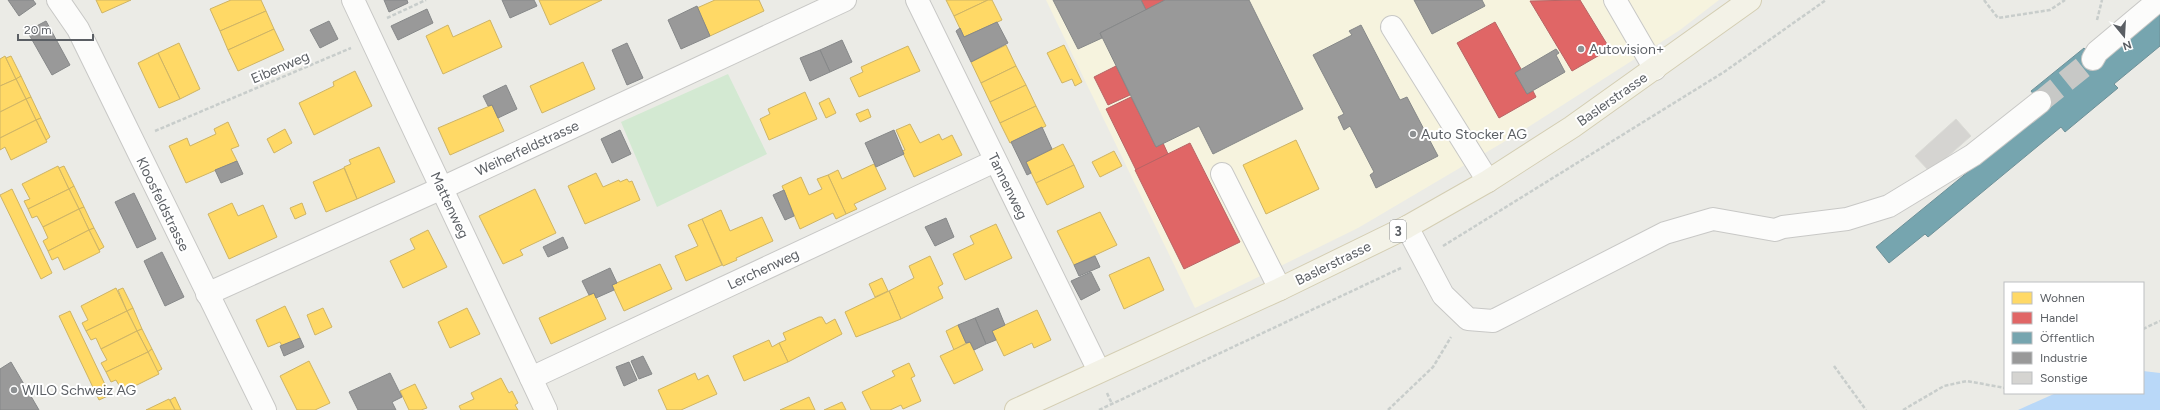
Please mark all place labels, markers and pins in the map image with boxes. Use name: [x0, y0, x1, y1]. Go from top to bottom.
place label: Autovision+: [1589, 41, 1664, 58]
marker: Autovision+: [1576, 44, 1586, 54]
place label: Auto Stocker AG: [1421, 126, 1527, 143]
marker: Auto Stocker AG: [1408, 129, 1418, 139]
place label: WILO Schweiz AG: [22, 382, 137, 399]
marker: WILO Schweiz AG: [9, 385, 19, 395]

